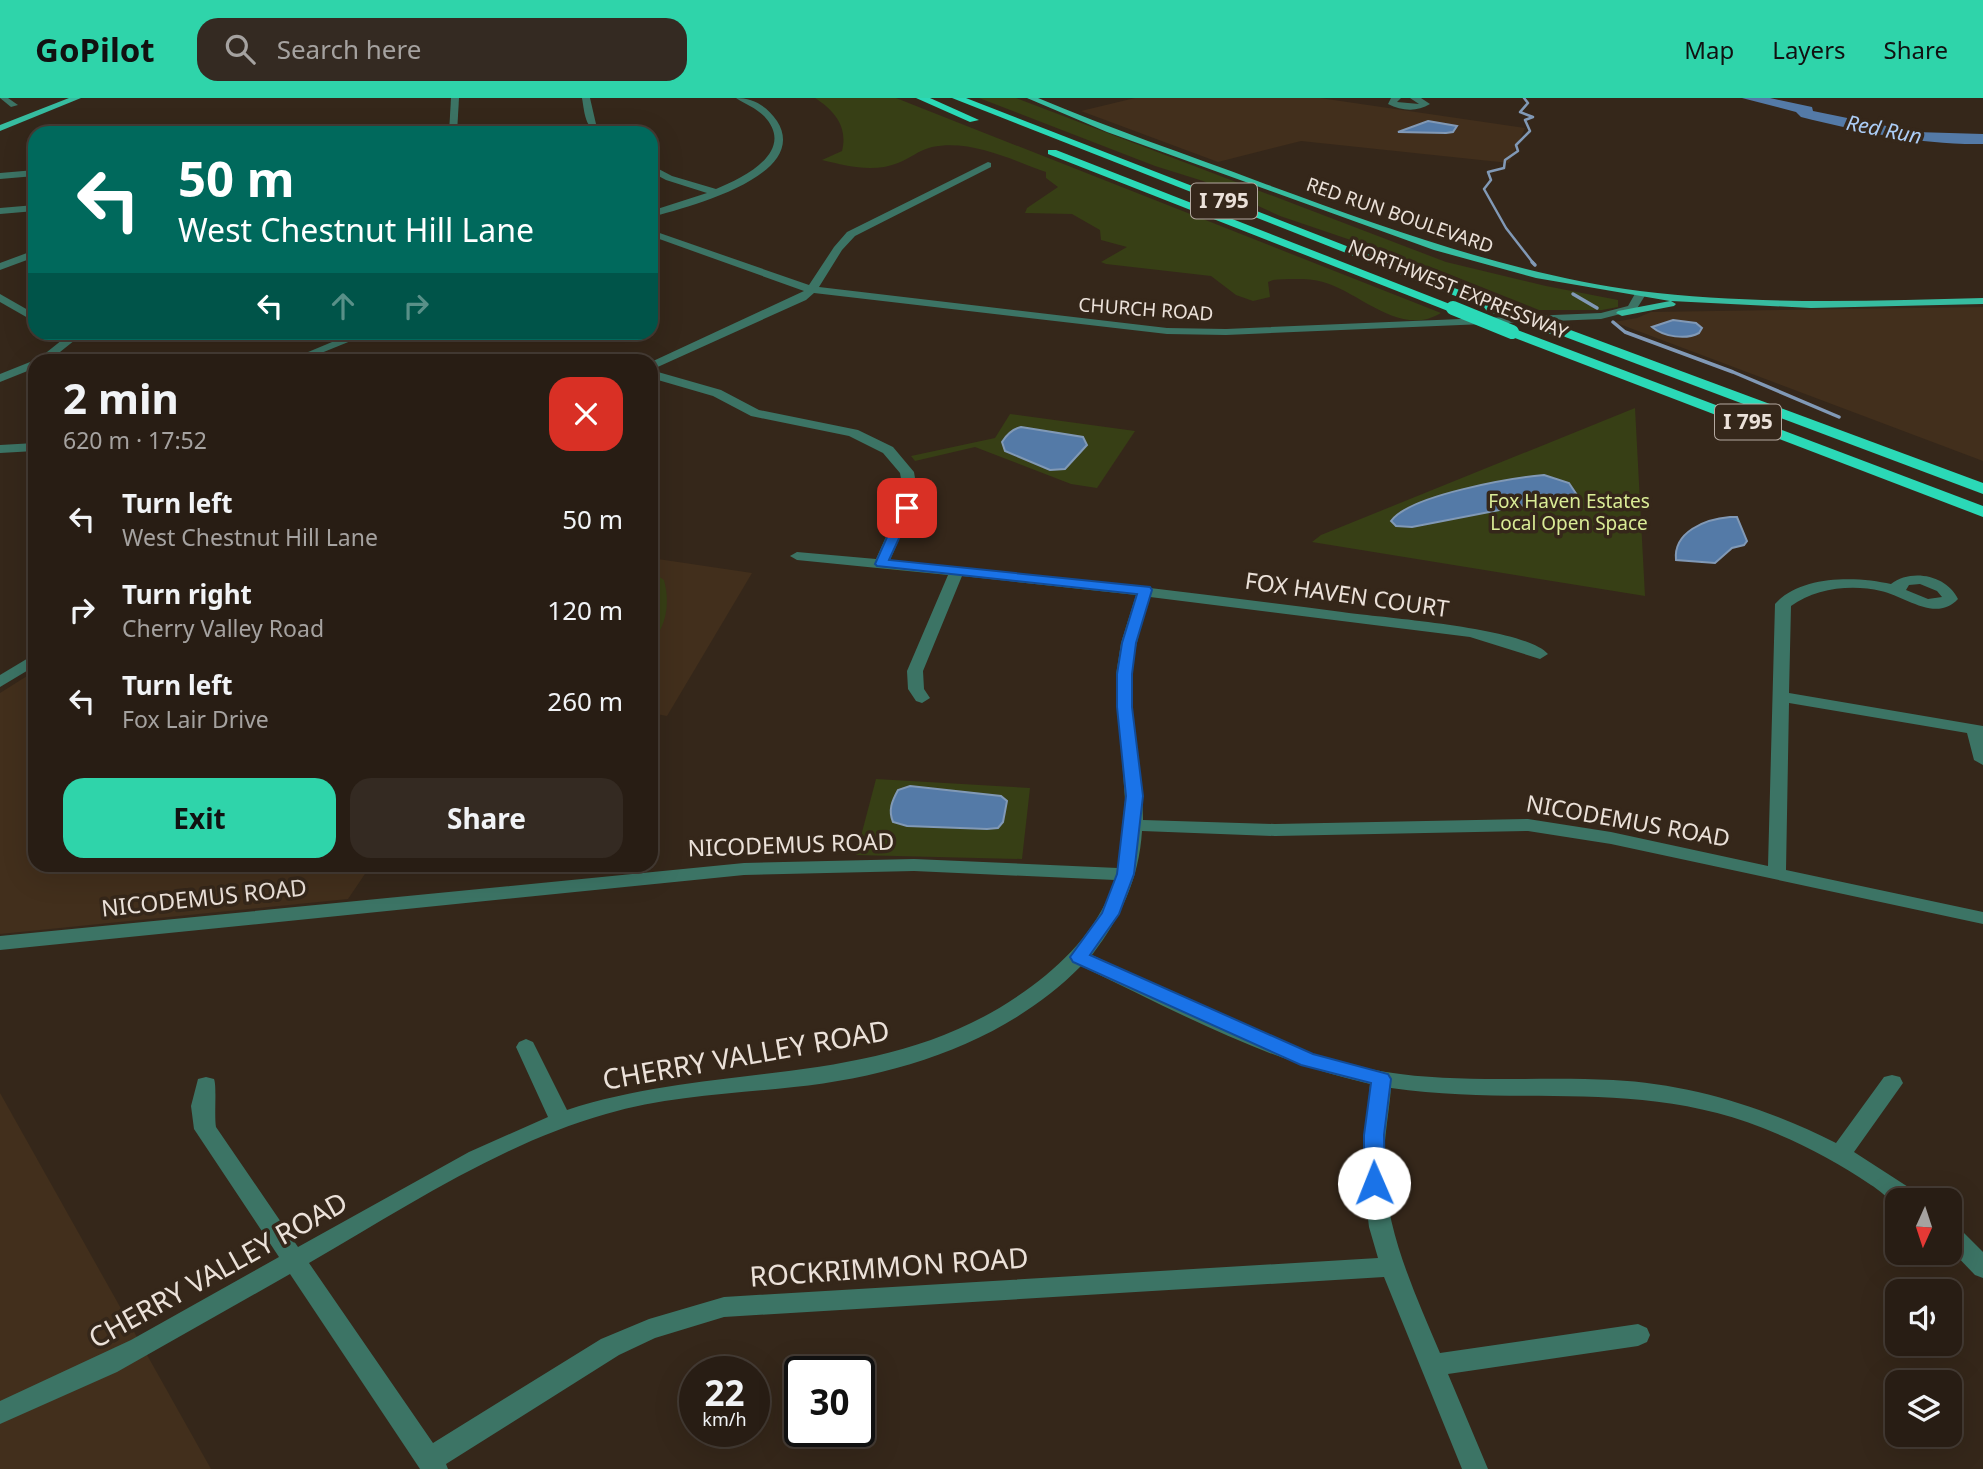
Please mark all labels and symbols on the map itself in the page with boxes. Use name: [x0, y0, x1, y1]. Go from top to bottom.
water label: Red Run: [1844, 108, 1924, 150]
street label: RED RUN BOULEVARD: [1303, 171, 1497, 259]
road number: I 795: [1191, 184, 1257, 218]
street label: NORTHWEST EXPRESSWAY: [1344, 233, 1572, 345]
street label: CHURCH ROAD: [1078, 291, 1214, 327]
road number: I 795: [1715, 404, 1781, 440]
pin: [877, 478, 937, 538]
park label: Fox Haven Estates Local Open Space: [1488, 488, 1650, 536]
street label: FOX HAVEN COURT: [1243, 564, 1451, 624]
street label: NICODEMUS ROAD: [1524, 786, 1733, 854]
street label: NICODEMUS ROAD: [687, 824, 895, 864]
street label: NICODEMUS ROAD: [100, 870, 308, 924]
street label: CHERRY VALLEY ROAD: [599, 1010, 892, 1098]
position arrow: [1337, 1146, 1411, 1220]
street label: CHERRY VALLEY ROAD: [81, 1182, 354, 1356]
north arrow: [1885, 1188, 1962, 1265]
street label: ROCKRIMMON ROAD: [748, 1237, 1030, 1295]
speed limit sign: 30: [784, 1356, 875, 1447]

